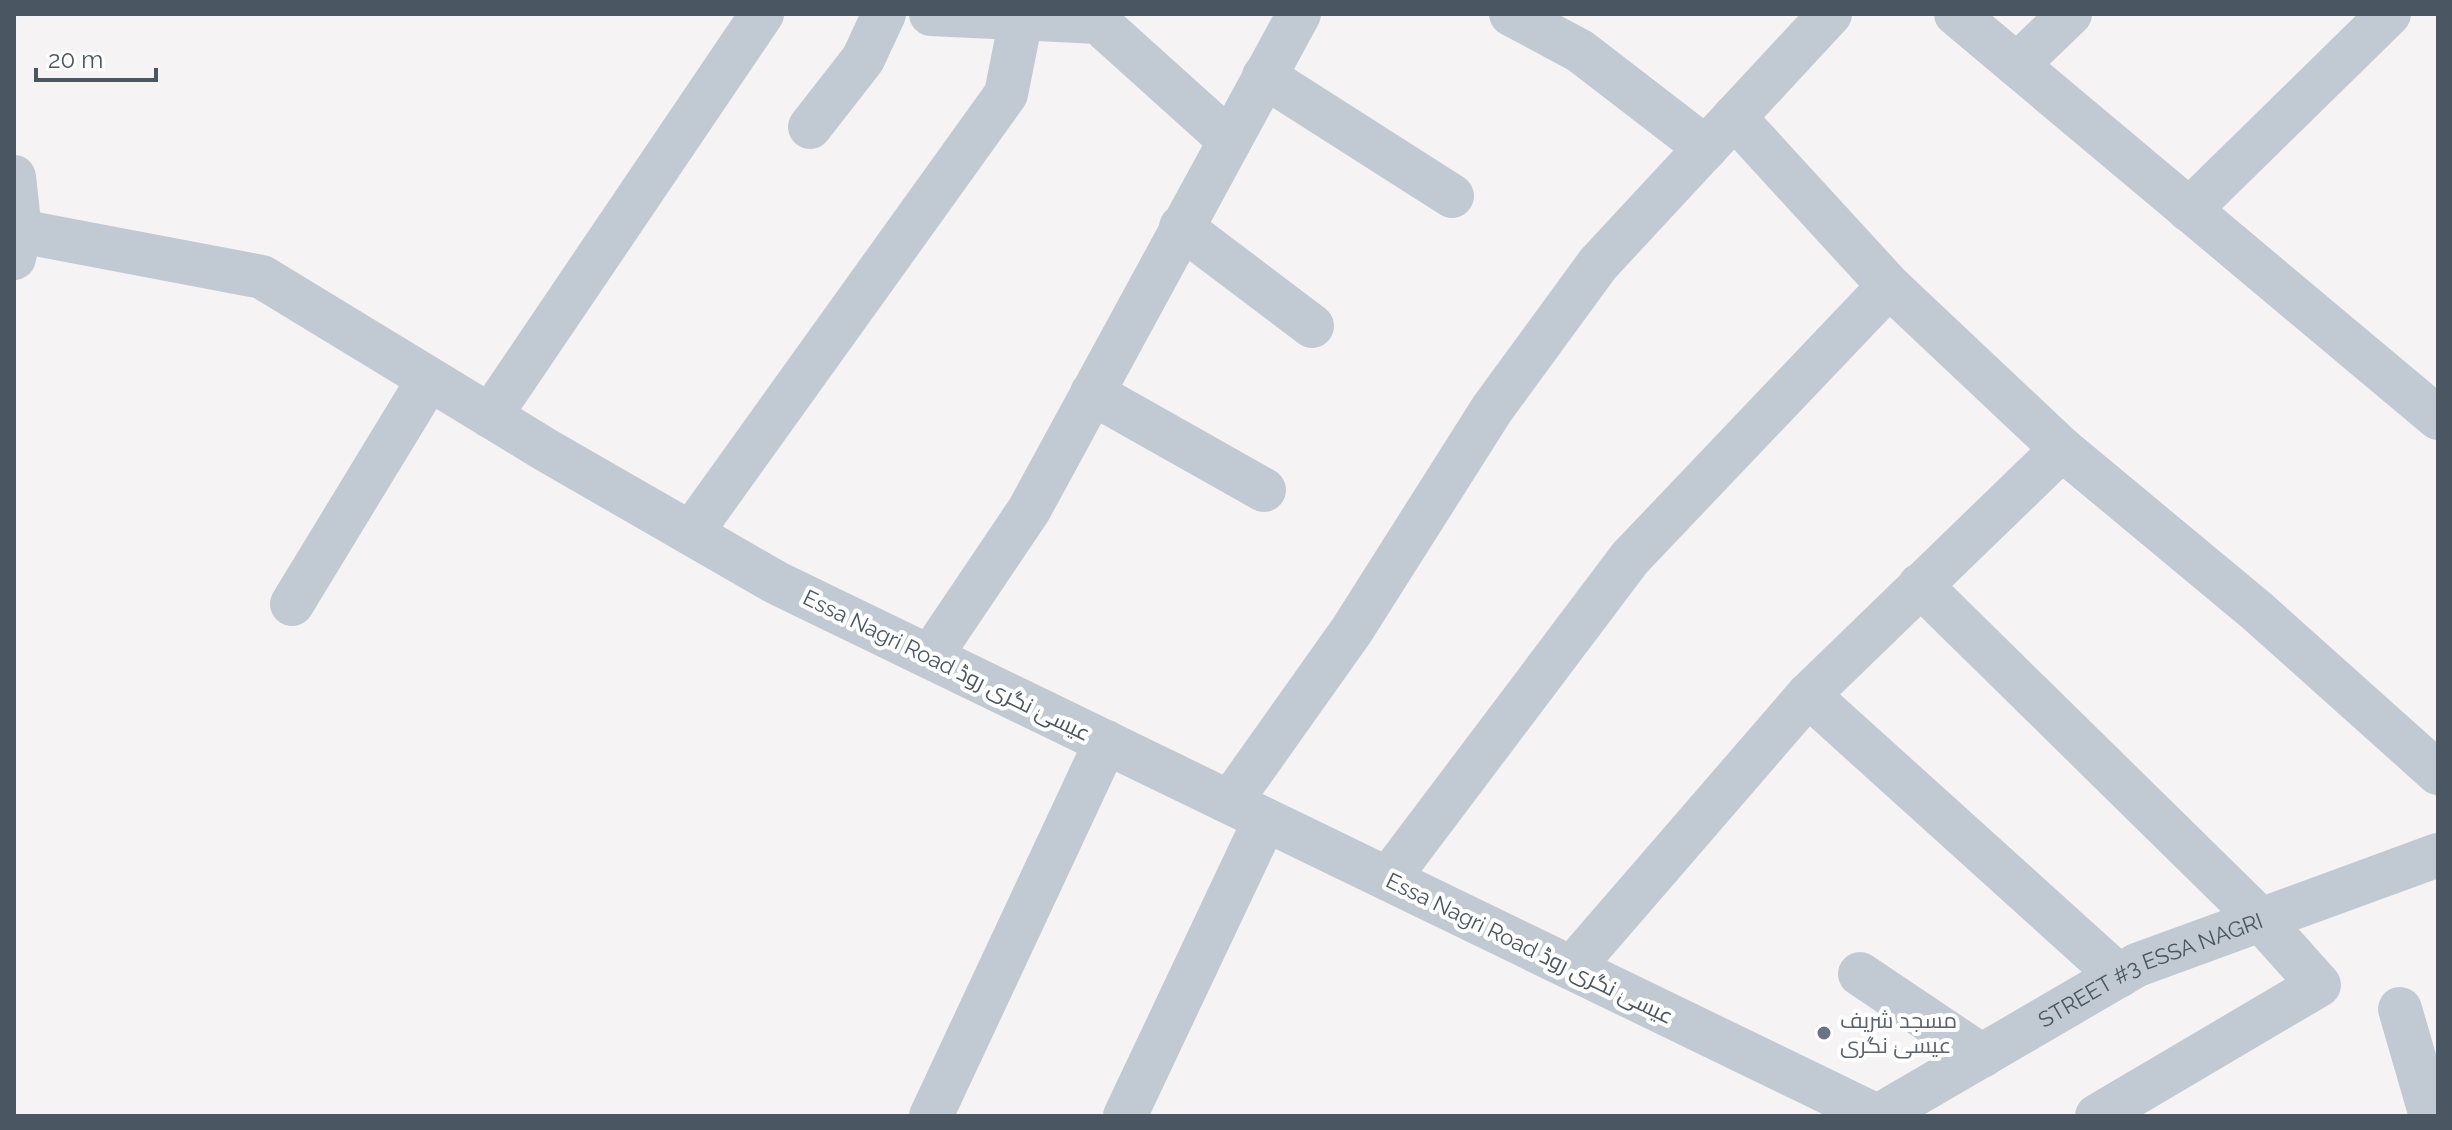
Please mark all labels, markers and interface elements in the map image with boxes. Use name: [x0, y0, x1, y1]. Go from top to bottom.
scale bar: [36, 32, 156, 82]
text: 20 m: [48, 45, 103, 74]
street label: Essa Nagri Road عیسیٰ نگری روڈ: [799, 584, 1095, 747]
street label: Essa Nagri Road عیسیٰ نگری روڈ: [1382, 867, 1678, 1030]
street label: STREET #3 ESSA NAGRI: [2033, 907, 2266, 1033]
place label: مسجد شریف عیسیٰ نگری: [1840, 1007, 1957, 1059]
marker: مسجد شریف عیسیٰ نگری: [1815, 1024, 1833, 1042]

